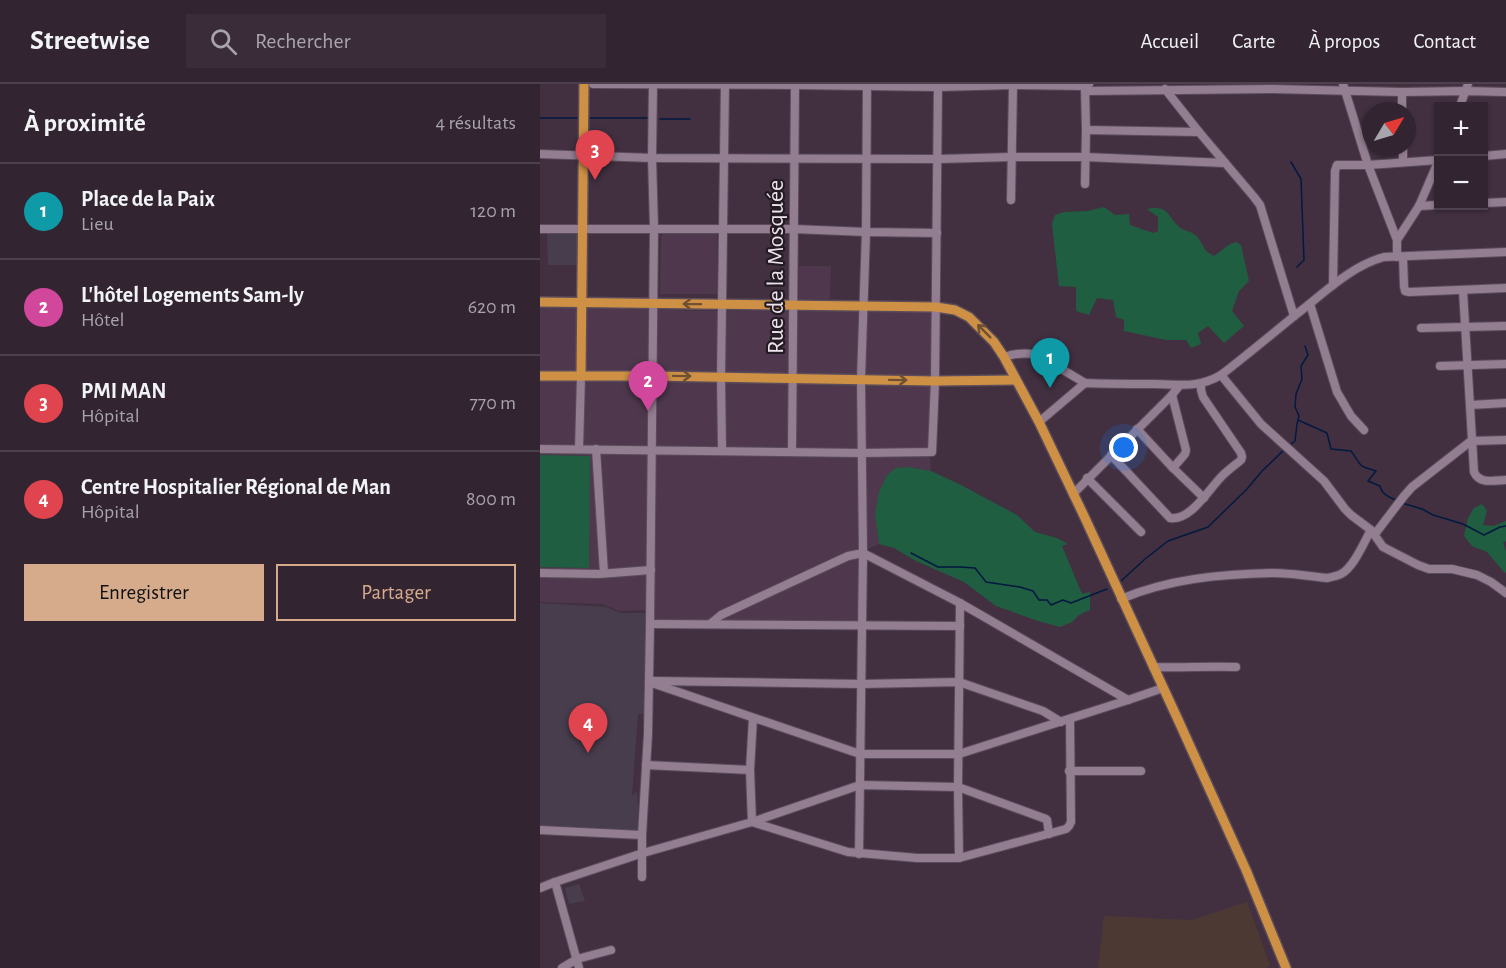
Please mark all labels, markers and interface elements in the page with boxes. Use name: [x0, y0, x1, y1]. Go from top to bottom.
search box: [186, 14, 606, 68]
icon: search: [207, 25, 240, 58]
text: Streetwise: [30, 27, 150, 55]
text: Rechercher: [255, 30, 351, 52]
text: Accueil: [1141, 31, 1199, 52]
text: Carte: [1232, 31, 1275, 52]
text: À propos: [1308, 31, 1380, 52]
text: Contact: [1413, 31, 1476, 52]
north arrow: [1362, 102, 1416, 156]
map controls: [1434, 102, 1488, 210]
button: +: [1434, 102, 1488, 156]
text: À proximité: [24, 110, 146, 136]
text: 4 résultats: [435, 113, 516, 133]
pin: 3: [576, 130, 614, 180]
button: −: [1434, 156, 1488, 210]
street label: Rue de la Mosquée: [764, 180, 788, 354]
text: Place de la Paix: [81, 188, 215, 210]
text: 1: [40, 201, 47, 221]
text: 120 m: [470, 201, 516, 221]
text: Lieu: [81, 214, 114, 234]
text: L'hôtel Logements Sam-ly: [81, 284, 304, 306]
text: 2: [39, 297, 48, 317]
text: 620 m: [468, 297, 516, 317]
one-way arrow: [682, 298, 702, 309]
text: Hôtel: [81, 310, 124, 330]
one-way arrow: [977, 324, 992, 339]
pin: 1: [1030, 338, 1070, 388]
pin: 2: [628, 362, 668, 411]
one-way arrow: [672, 370, 692, 382]
one-way arrow: [888, 374, 908, 386]
text: PMI MAN: [81, 380, 167, 402]
text: 3: [39, 393, 48, 413]
text: 770 m: [469, 393, 516, 413]
text: Hôpital: [81, 406, 140, 426]
your location: [1109, 433, 1138, 462]
text: Centre Hospitalier Régional de Man: [81, 476, 391, 498]
text: 4: [38, 489, 49, 509]
text: 800 m: [466, 489, 516, 509]
text: Hôpital: [81, 502, 140, 522]
button: Enregistrer: [24, 564, 264, 621]
button: Partager: [276, 564, 516, 621]
pin: 4: [568, 704, 608, 753]

